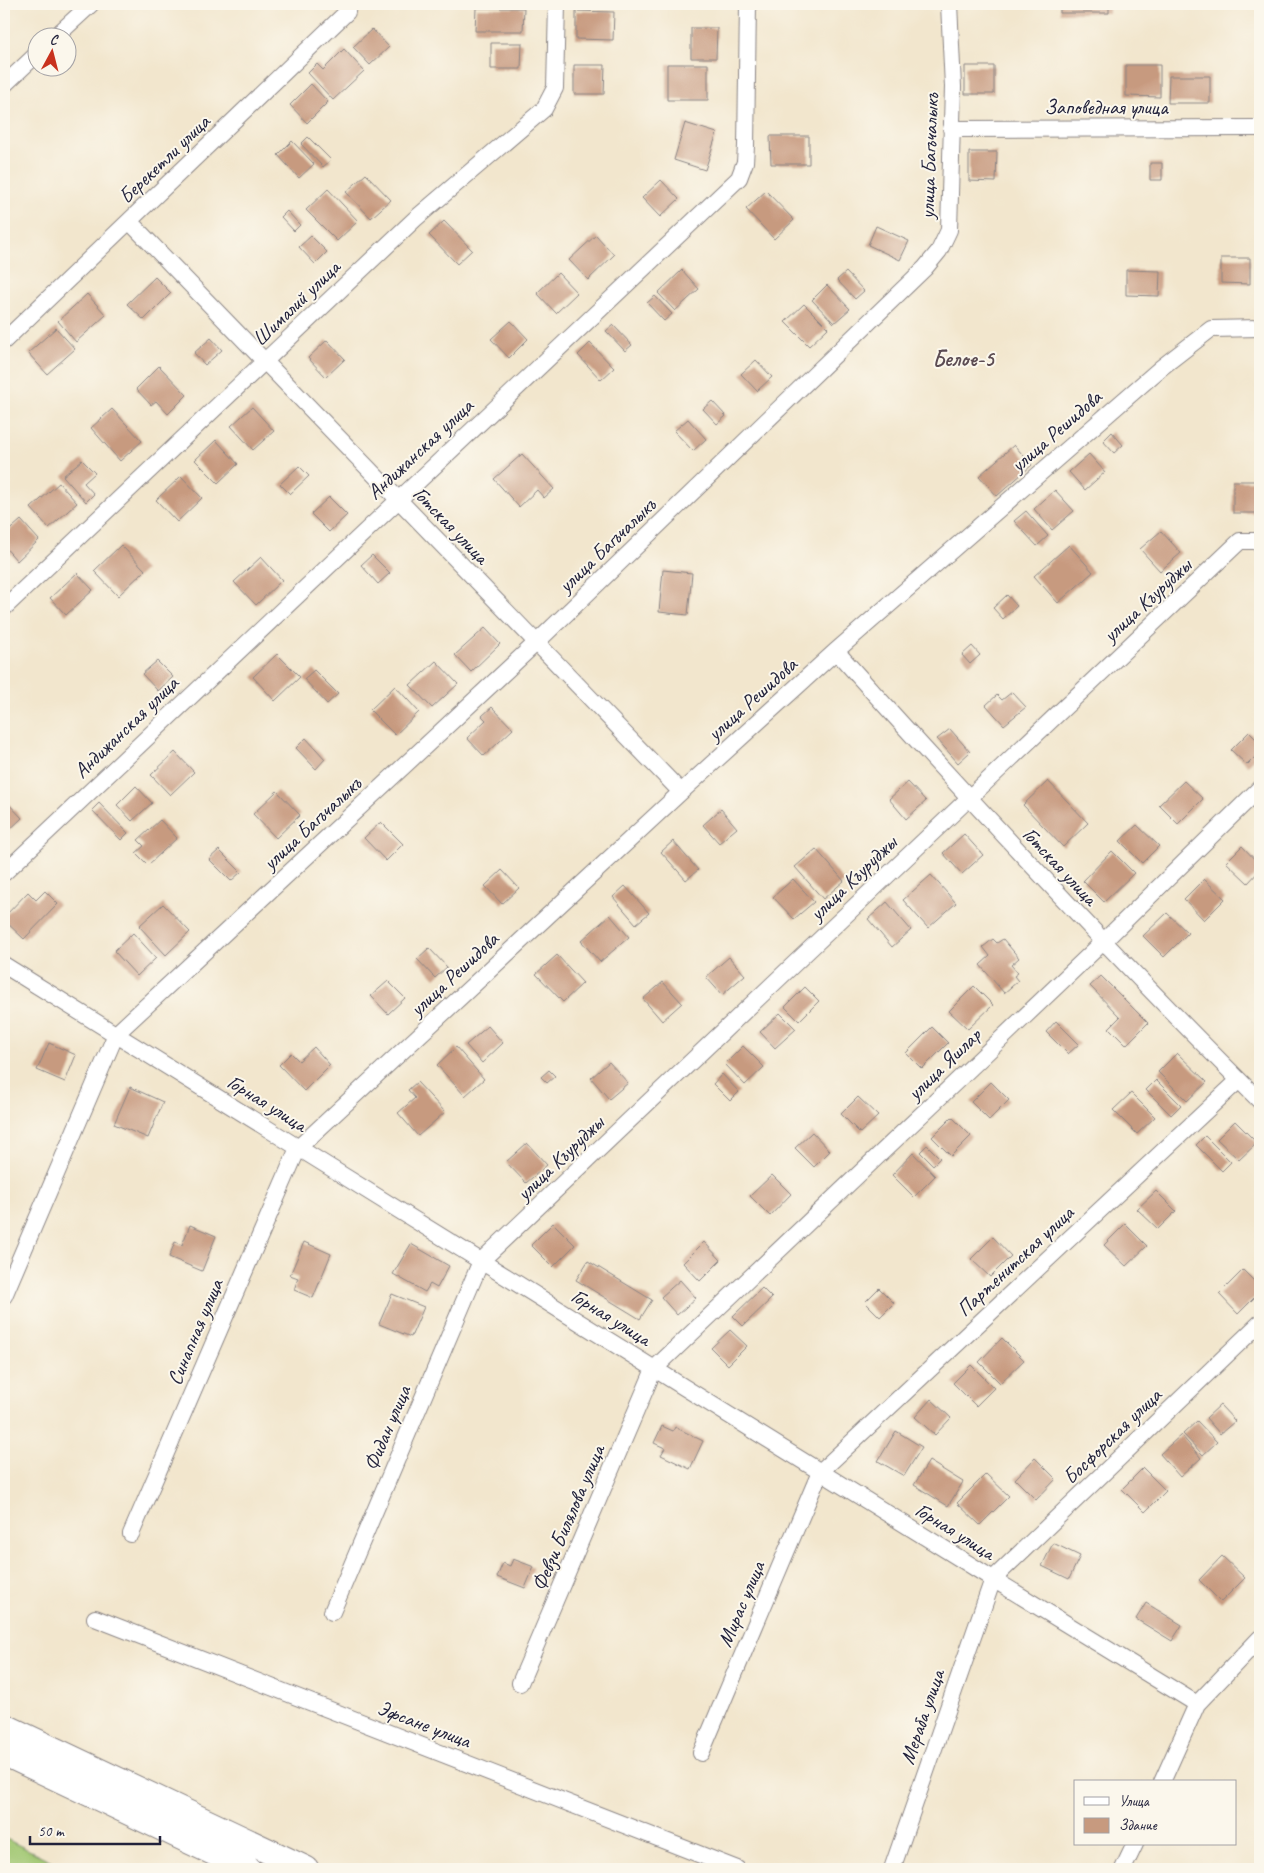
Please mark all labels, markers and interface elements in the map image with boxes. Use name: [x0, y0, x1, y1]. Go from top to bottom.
north arrow: [28, 28, 78, 78]
text: С: [49, 31, 60, 49]
street label: улица Багъчалыкъ: [914, 91, 944, 221]
street label: Заповедная улица: [1044, 94, 1169, 120]
street label: Берекетли улица: [113, 108, 217, 209]
street label: Шималий улица: [247, 253, 347, 351]
district label: Белое-5: [932, 345, 996, 373]
street label: улица Решидова: [1004, 383, 1108, 479]
street label: Андижанская улица: [361, 392, 480, 505]
street label: Готская улица: [408, 481, 496, 571]
street label: улица Багъчалыкъ: [551, 491, 662, 599]
street label: улица Къуруджы: [1096, 551, 1198, 649]
street label: улица Решидова: [700, 651, 804, 748]
street label: Андижанская улица: [68, 669, 185, 784]
street label: улица Багъчалыкъ: [256, 770, 368, 877]
street label: Готская улица: [1017, 821, 1105, 913]
street label: улица Къуруджы: [802, 829, 903, 927]
street label: улица Решидова: [403, 925, 505, 1023]
street label: улица Яшлар: [900, 1022, 987, 1107]
street label: Горная улица: [222, 1068, 314, 1139]
street label: улица Къуруджы: [509, 1109, 610, 1207]
street label: Партенитская улица: [951, 1199, 1080, 1322]
street label: Синапная улица: [161, 1274, 230, 1389]
street label: Горная улица: [566, 1282, 658, 1353]
street label: Фидан улица: [358, 1380, 417, 1474]
street label: Босфорская улица: [1057, 1381, 1168, 1490]
street label: Февзи Билялова улица: [526, 1439, 611, 1595]
street label: Горная улица: [910, 1496, 1002, 1567]
street label: Мирас улица: [711, 1556, 771, 1651]
street label: Мераба улица: [894, 1664, 951, 1768]
street label: Эфсане улица: [374, 1694, 476, 1754]
legend: [1074, 1780, 1236, 1846]
text: Улица: [1119, 1792, 1150, 1811]
scale bar: [30, 1813, 160, 1845]
text: Здание: [1119, 1816, 1158, 1835]
text: 50 m: [38, 1822, 65, 1841]

